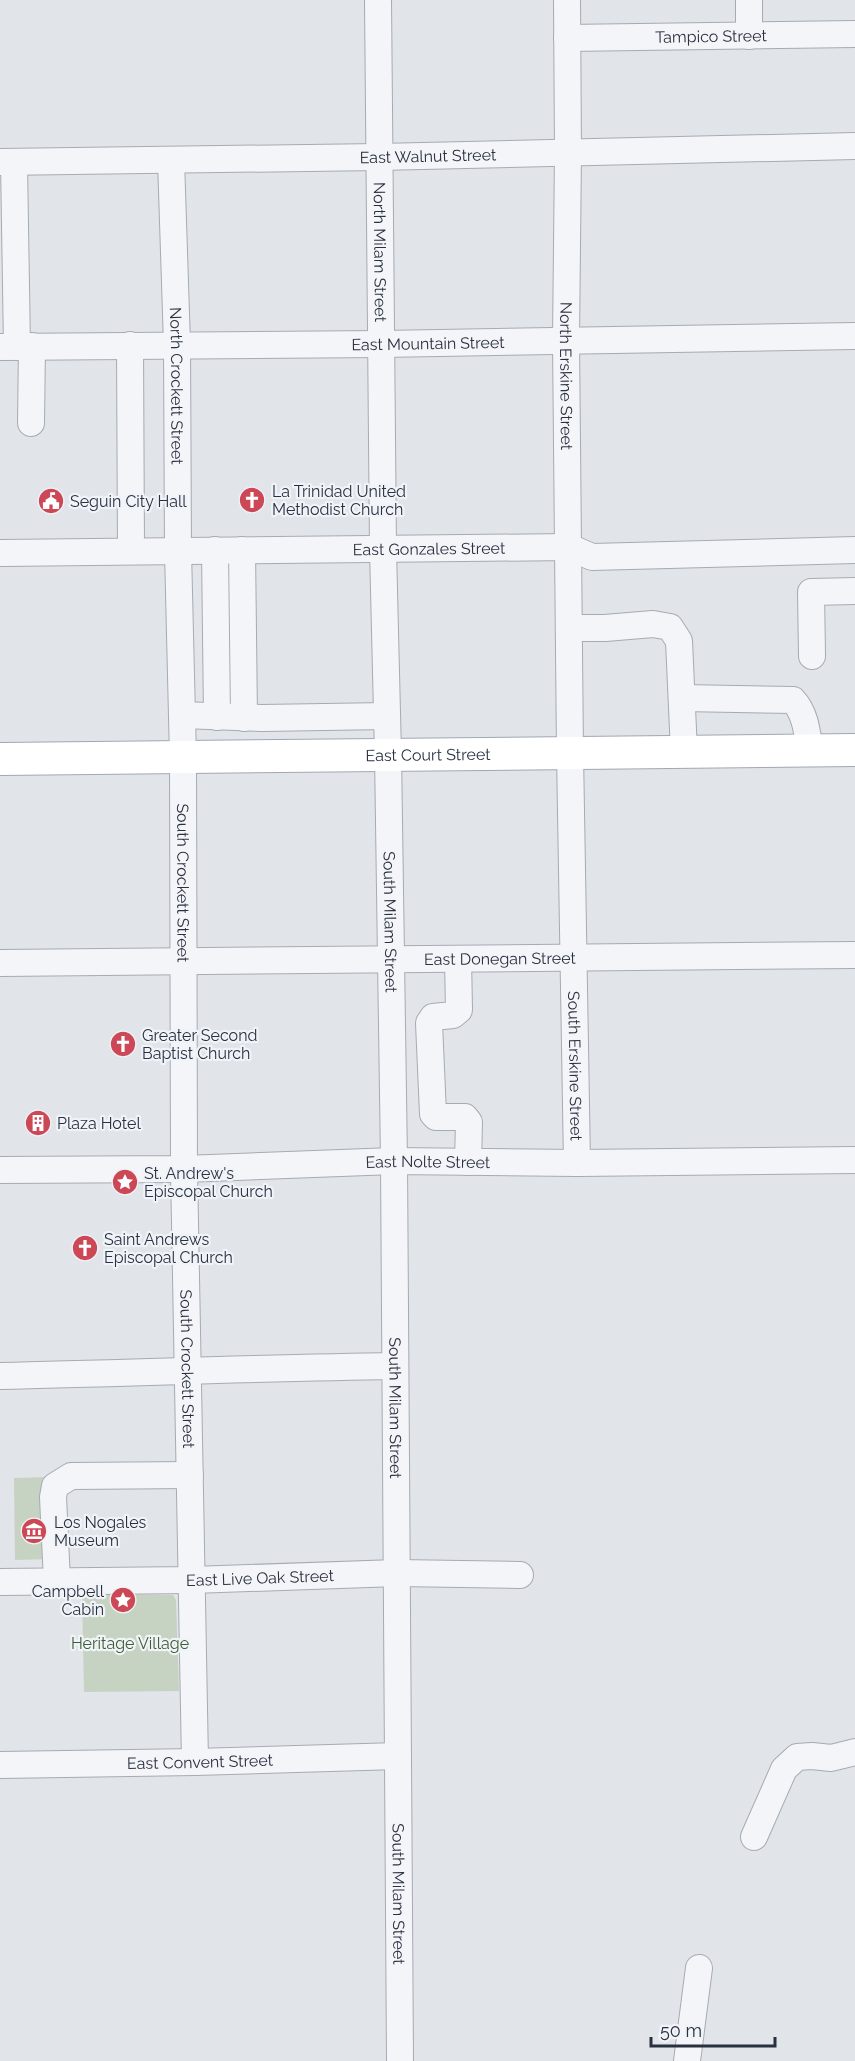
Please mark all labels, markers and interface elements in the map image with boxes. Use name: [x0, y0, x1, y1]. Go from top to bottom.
street label: Tampico Street: [655, 26, 768, 47]
street label: East Walnut Street: [359, 145, 497, 167]
street label: North Milam Street: [370, 182, 390, 323]
street label: North Erskine Street: [556, 302, 576, 451]
street label: North Crockett Street: [166, 307, 187, 465]
street label: East Mountain Street: [351, 333, 505, 354]
place label: La Trinidad United Methodist Church: [272, 482, 406, 519]
church icon: La Trinidad United Methodist Church: [237, 485, 267, 515]
public building icon: Seguin City Hall: [36, 486, 66, 516]
place label: Seguin City Hall: [70, 492, 187, 511]
street label: East Gonzales Street: [353, 539, 506, 559]
street label: East Court Street: [365, 745, 491, 765]
street label: South Crockett Street: [173, 803, 192, 963]
street label: South Milam Street: [379, 851, 401, 993]
street label: East Donegan Street: [424, 949, 577, 969]
street label: South Erskine Street: [564, 991, 586, 1142]
place label: Greater Second Baptist Church: [142, 1026, 257, 1063]
church icon: Greater Second Baptist Church: [108, 1029, 138, 1059]
building icon: Plaza Hotel: [23, 1108, 53, 1138]
place label: Plaza Hotel: [57, 1114, 141, 1133]
street label: East Nolte Street: [365, 1152, 491, 1172]
place label: St. Andrew's Episcopal Church: [144, 1164, 273, 1201]
place icon: St. Andrew's Episcopal Church: [110, 1167, 140, 1197]
place label: Saint Andrews Episcopal Church: [104, 1230, 233, 1267]
church icon: Saint Andrews Episcopal Church: [70, 1233, 100, 1263]
street label: South Crockett Street: [176, 1289, 198, 1449]
street label: South Milam Street: [385, 1337, 405, 1479]
place label: Los Nogales Museum: [54, 1513, 147, 1550]
museum icon: Los Nogales Museum: [19, 1516, 49, 1546]
street label: East Live Oak Street: [186, 1566, 335, 1590]
place label: Campbell Cabin: [32, 1582, 105, 1619]
place icon: Campbell Cabin: [108, 1585, 138, 1615]
park label: Heritage Village: [71, 1634, 189, 1653]
street label: East Convent Street: [127, 1751, 274, 1773]
street label: South Milam Street: [388, 1823, 408, 1965]
scale bar: [651, 2010, 776, 2048]
text: 50 m: [660, 2020, 702, 2041]

